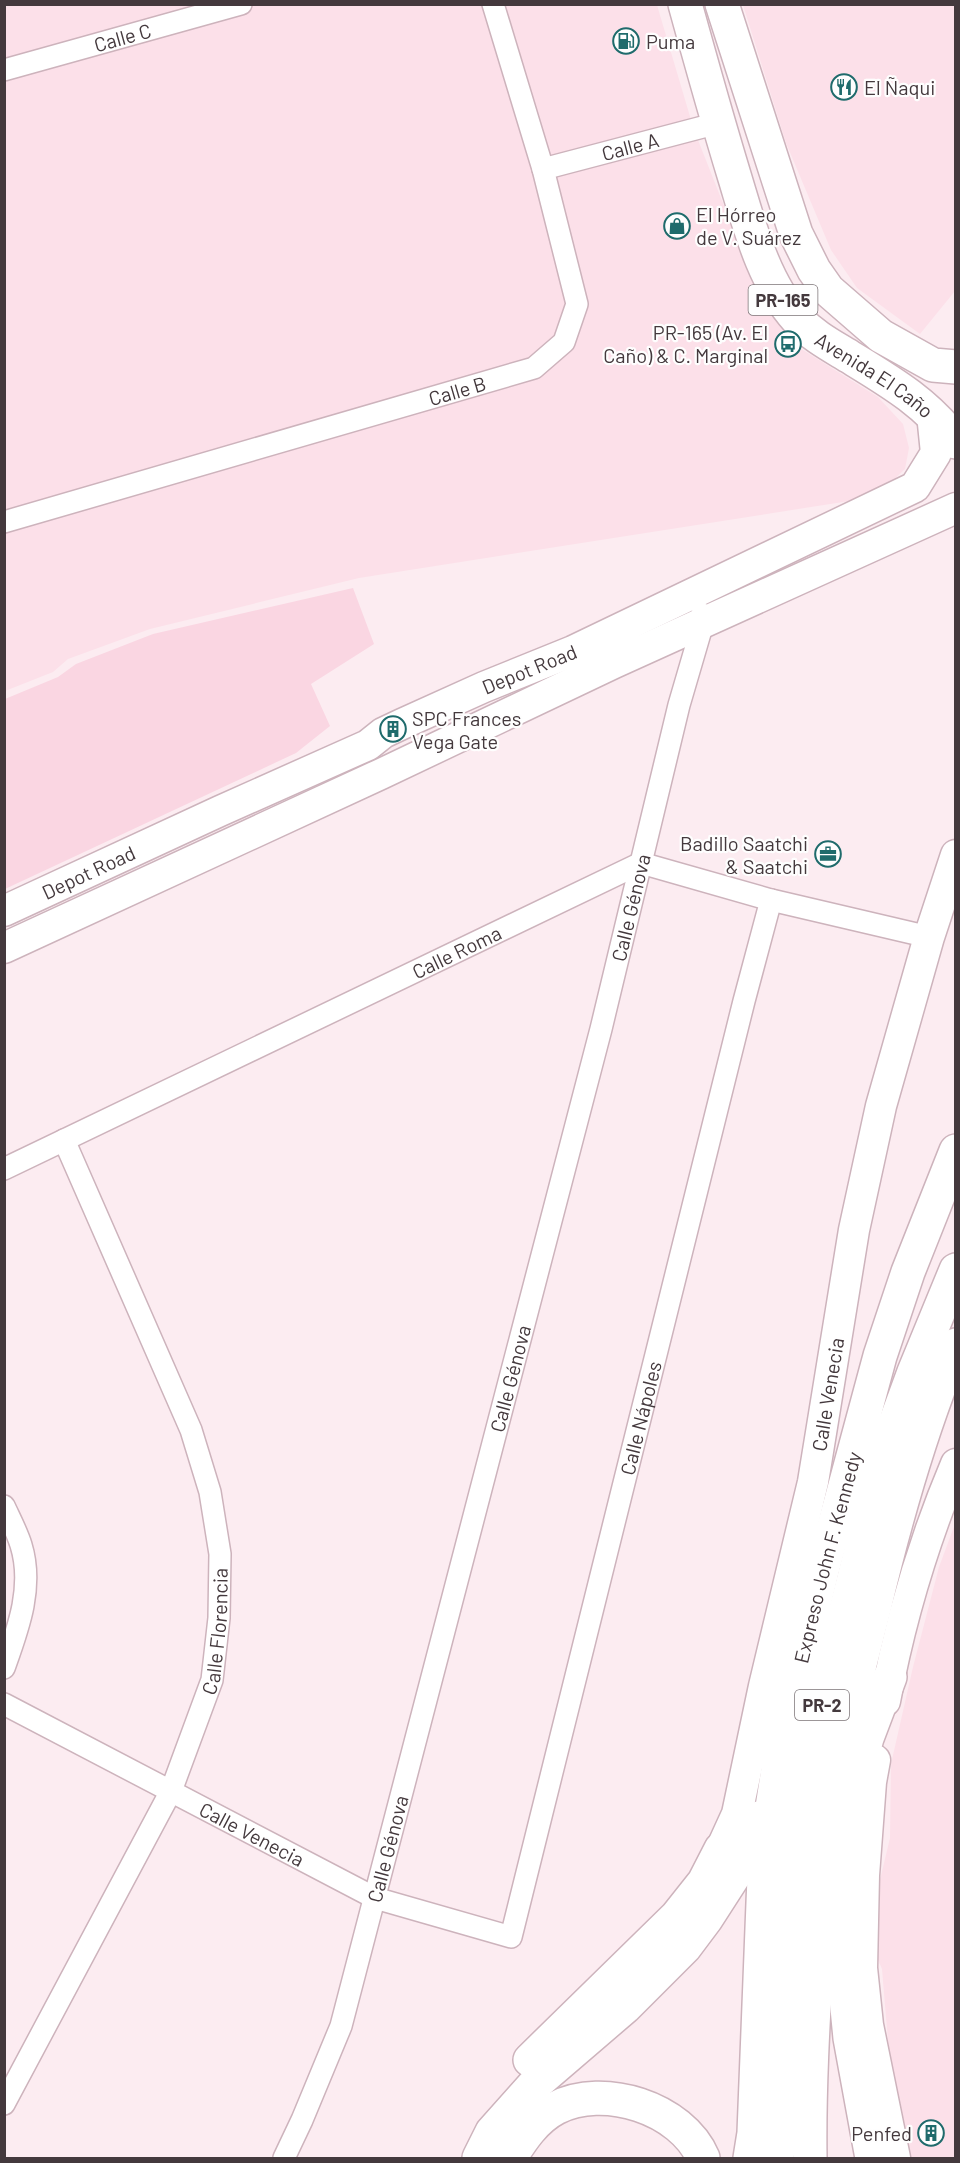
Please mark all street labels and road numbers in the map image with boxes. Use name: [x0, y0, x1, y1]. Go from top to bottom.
street label: Calle C: [91, 18, 154, 56]
street label: Calle A: [599, 127, 661, 165]
road number: PR-165: [748, 285, 818, 315]
street label: Avenida El Caño: [811, 327, 939, 422]
street label: Calle B: [426, 371, 489, 410]
street label: Depot Road: [478, 639, 580, 699]
street label: Depot Road: [38, 840, 139, 904]
street label: Calle Génova: [606, 851, 655, 964]
street label: Calle Roma: [408, 920, 505, 983]
street label: Calle Génova: [484, 1322, 535, 1435]
street label: Calle Venecia: [806, 1336, 848, 1453]
street label: Calle Nápoles: [614, 1359, 666, 1477]
street label: Expreso John F. Kennedy: [788, 1449, 866, 1665]
street label: Calle Florencia: [196, 1568, 232, 1698]
road number: PR-2: [795, 1690, 849, 1720]
street label: Calle Génova: [362, 1793, 413, 1905]
street label: Calle Venecia: [196, 1797, 308, 1871]

